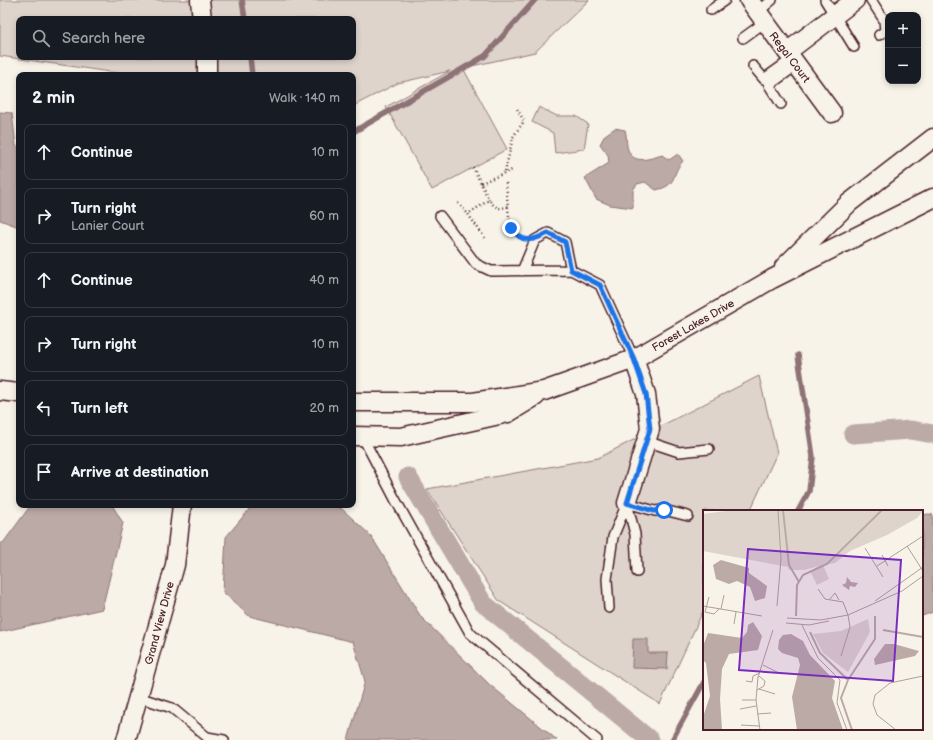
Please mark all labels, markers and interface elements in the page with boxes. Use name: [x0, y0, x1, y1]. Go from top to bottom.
map controls: [885, 12, 921, 84]
button: +: [885, 12, 921, 48]
search box: [16, 16, 356, 60]
icon: search: [30, 27, 52, 49]
text: Search here: [62, 29, 145, 48]
street label: Regal Court: [766, 29, 813, 86]
button: −: [885, 48, 921, 84]
text: 2 min: [32, 88, 75, 108]
text: Walk · 140 m: [269, 90, 340, 106]
icon: ahead: [33, 141, 55, 163]
text: Continue: [71, 143, 133, 162]
text: 10 m: [312, 144, 339, 160]
text: Turn right: [71, 199, 136, 218]
icon: right: [33, 205, 55, 227]
text: 60 m: [309, 208, 339, 224]
text: Lanier Court: [71, 218, 144, 234]
route end: [502, 219, 520, 237]
icon: ahead: [33, 269, 55, 291]
text: Continue: [71, 271, 133, 290]
text: 40 m: [309, 272, 339, 288]
street label: Forest Lakes Drive: [650, 296, 737, 354]
icon: right: [33, 333, 55, 355]
text: Turn right: [71, 335, 136, 354]
text: 10 m: [312, 336, 339, 352]
icon: left: [33, 397, 55, 419]
text: Turn left: [71, 399, 128, 418]
text: 20 m: [309, 400, 339, 416]
icon: arrive: [33, 461, 55, 483]
text: Arrive at destination: [71, 463, 209, 482]
route start: [655, 501, 673, 519]
inset map: [703, 510, 923, 730]
street label: Grand View Drive: [142, 580, 177, 666]

